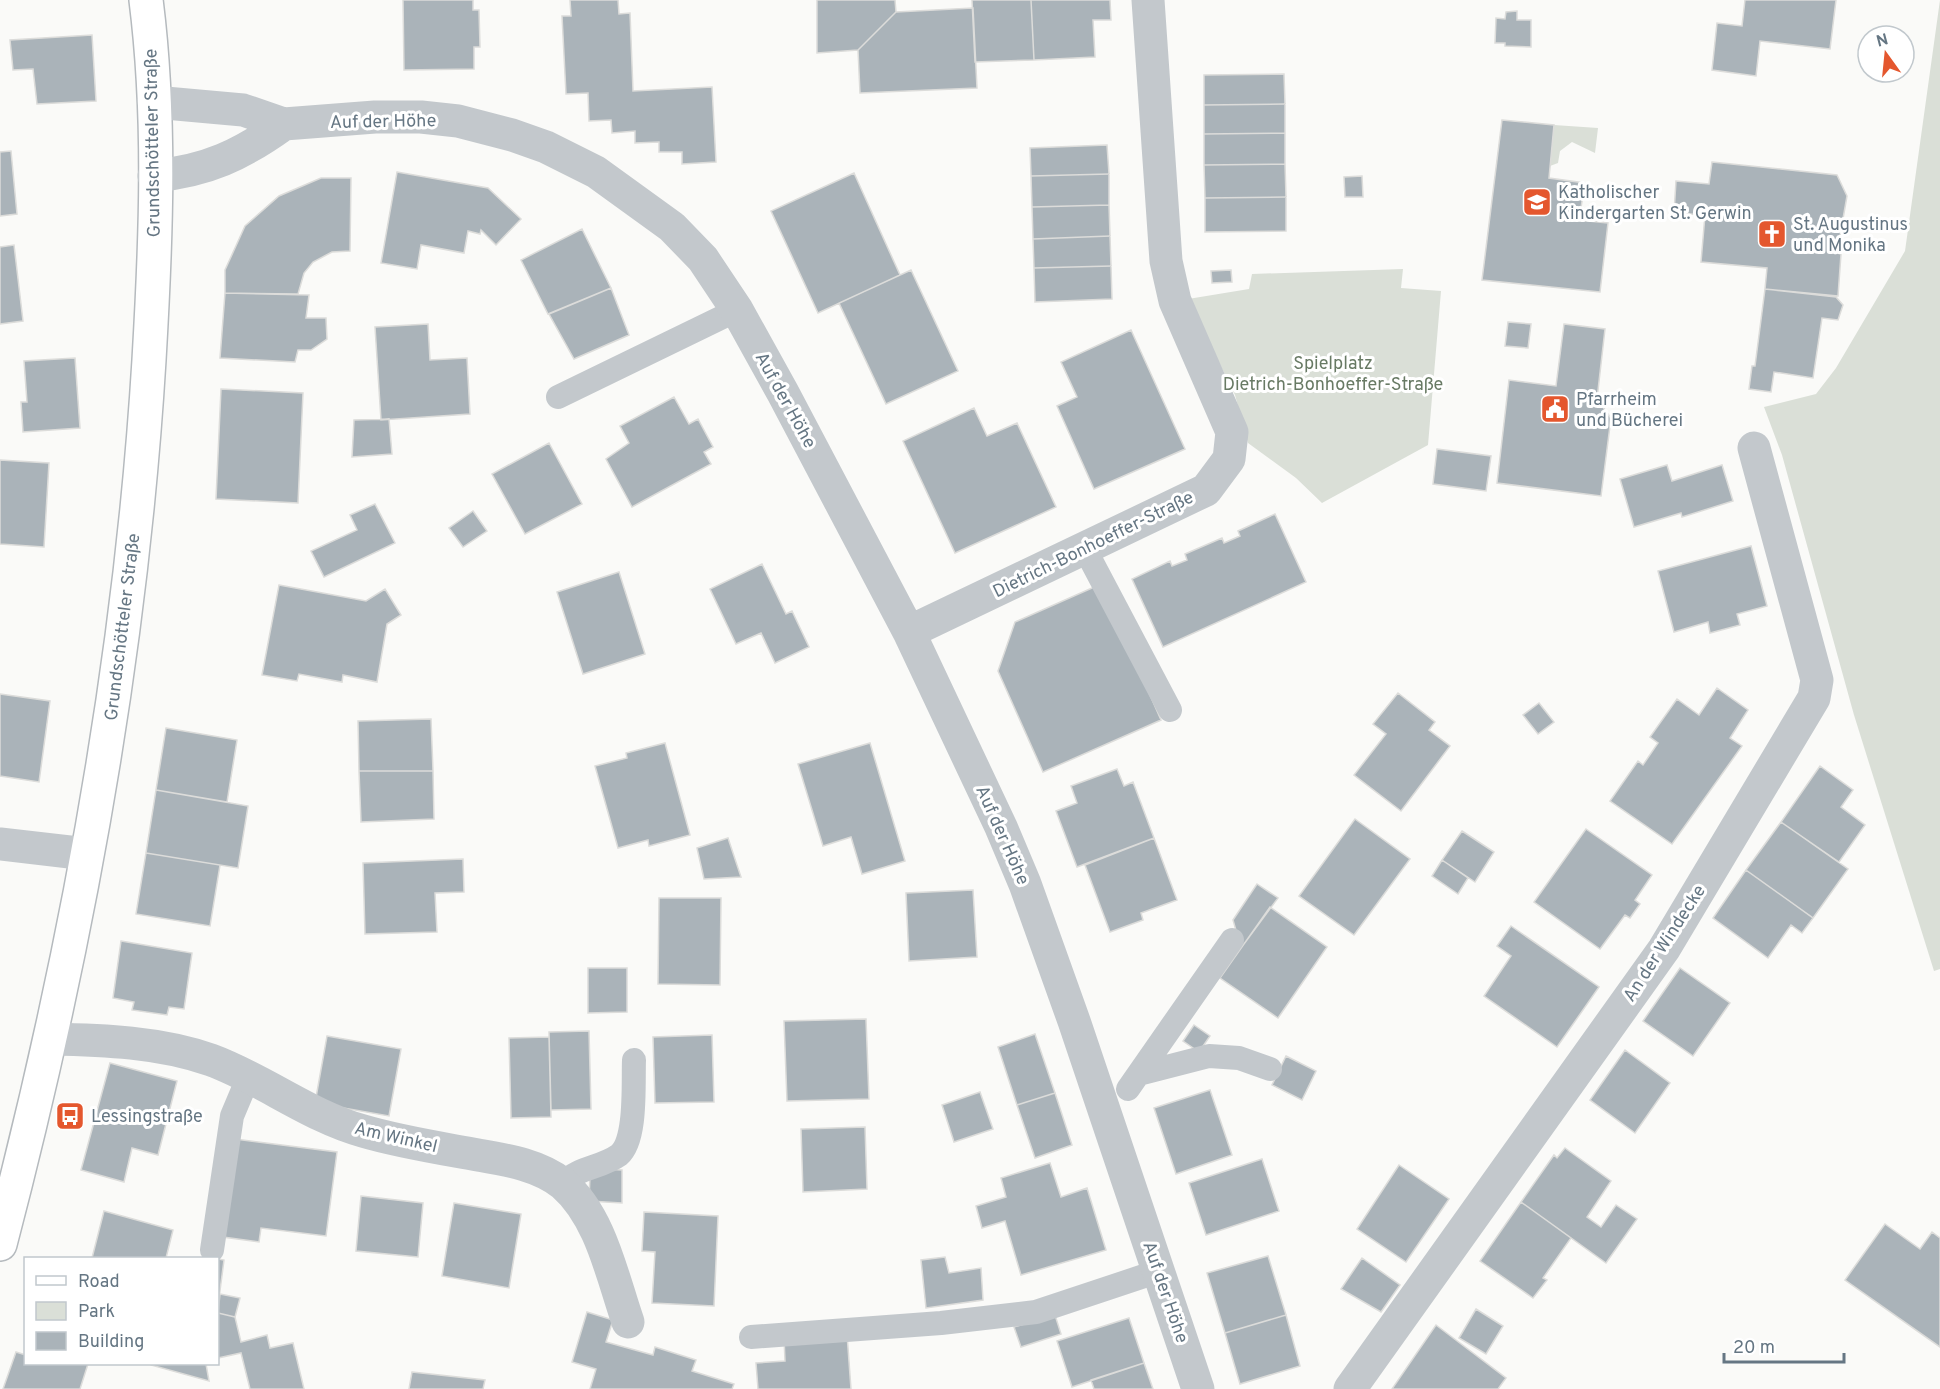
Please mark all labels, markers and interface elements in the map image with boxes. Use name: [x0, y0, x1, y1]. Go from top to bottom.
north arrow: [1856, 24, 1916, 84]
text: N: [1874, 30, 1891, 53]
street label: Grundschötteler Straße: [140, 48, 167, 238]
street label: Auf der Höhe: [330, 110, 436, 135]
place label: Katholischer Kindergarten St. Gerwin: [1558, 182, 1752, 226]
school or university icon: Katholischer Kindergarten St. Gerwin: [1521, 186, 1553, 218]
place label: St. Augustinus und Monika: [1793, 214, 1908, 258]
church icon: St. Augustinus und Monika: [1756, 218, 1788, 250]
street label: Auf der Höhe: [749, 349, 821, 453]
park label: Spielplatz Dietrich-Bonhoeffer-Straße: [1223, 353, 1443, 397]
place label: Pfarrheim und Bücherei: [1576, 389, 1683, 433]
public building icon: Pfarrheim und Bücherei: [1539, 393, 1571, 425]
street label: Dietrich-Bonhoeffer-Straße: [990, 487, 1198, 604]
street label: Grundschötteler Straße: [101, 532, 146, 722]
street label: Auf der Höhe: [969, 782, 1034, 889]
street label: An der Windecke: [1619, 881, 1712, 1007]
bus stop icon: Lessingstraße: [54, 1100, 86, 1132]
place label: Lessingstraße: [91, 1106, 203, 1129]
street label: Am Winkel: [352, 1118, 439, 1159]
street label: Auf der Höhe: [1136, 1238, 1193, 1347]
legend: [24, 1257, 219, 1365]
text: Road: [78, 1271, 120, 1294]
text: Park: [78, 1301, 115, 1324]
scale bar: [1724, 1326, 1844, 1364]
text: Building: [78, 1331, 144, 1354]
text: 20 m: [1733, 1337, 1775, 1360]

